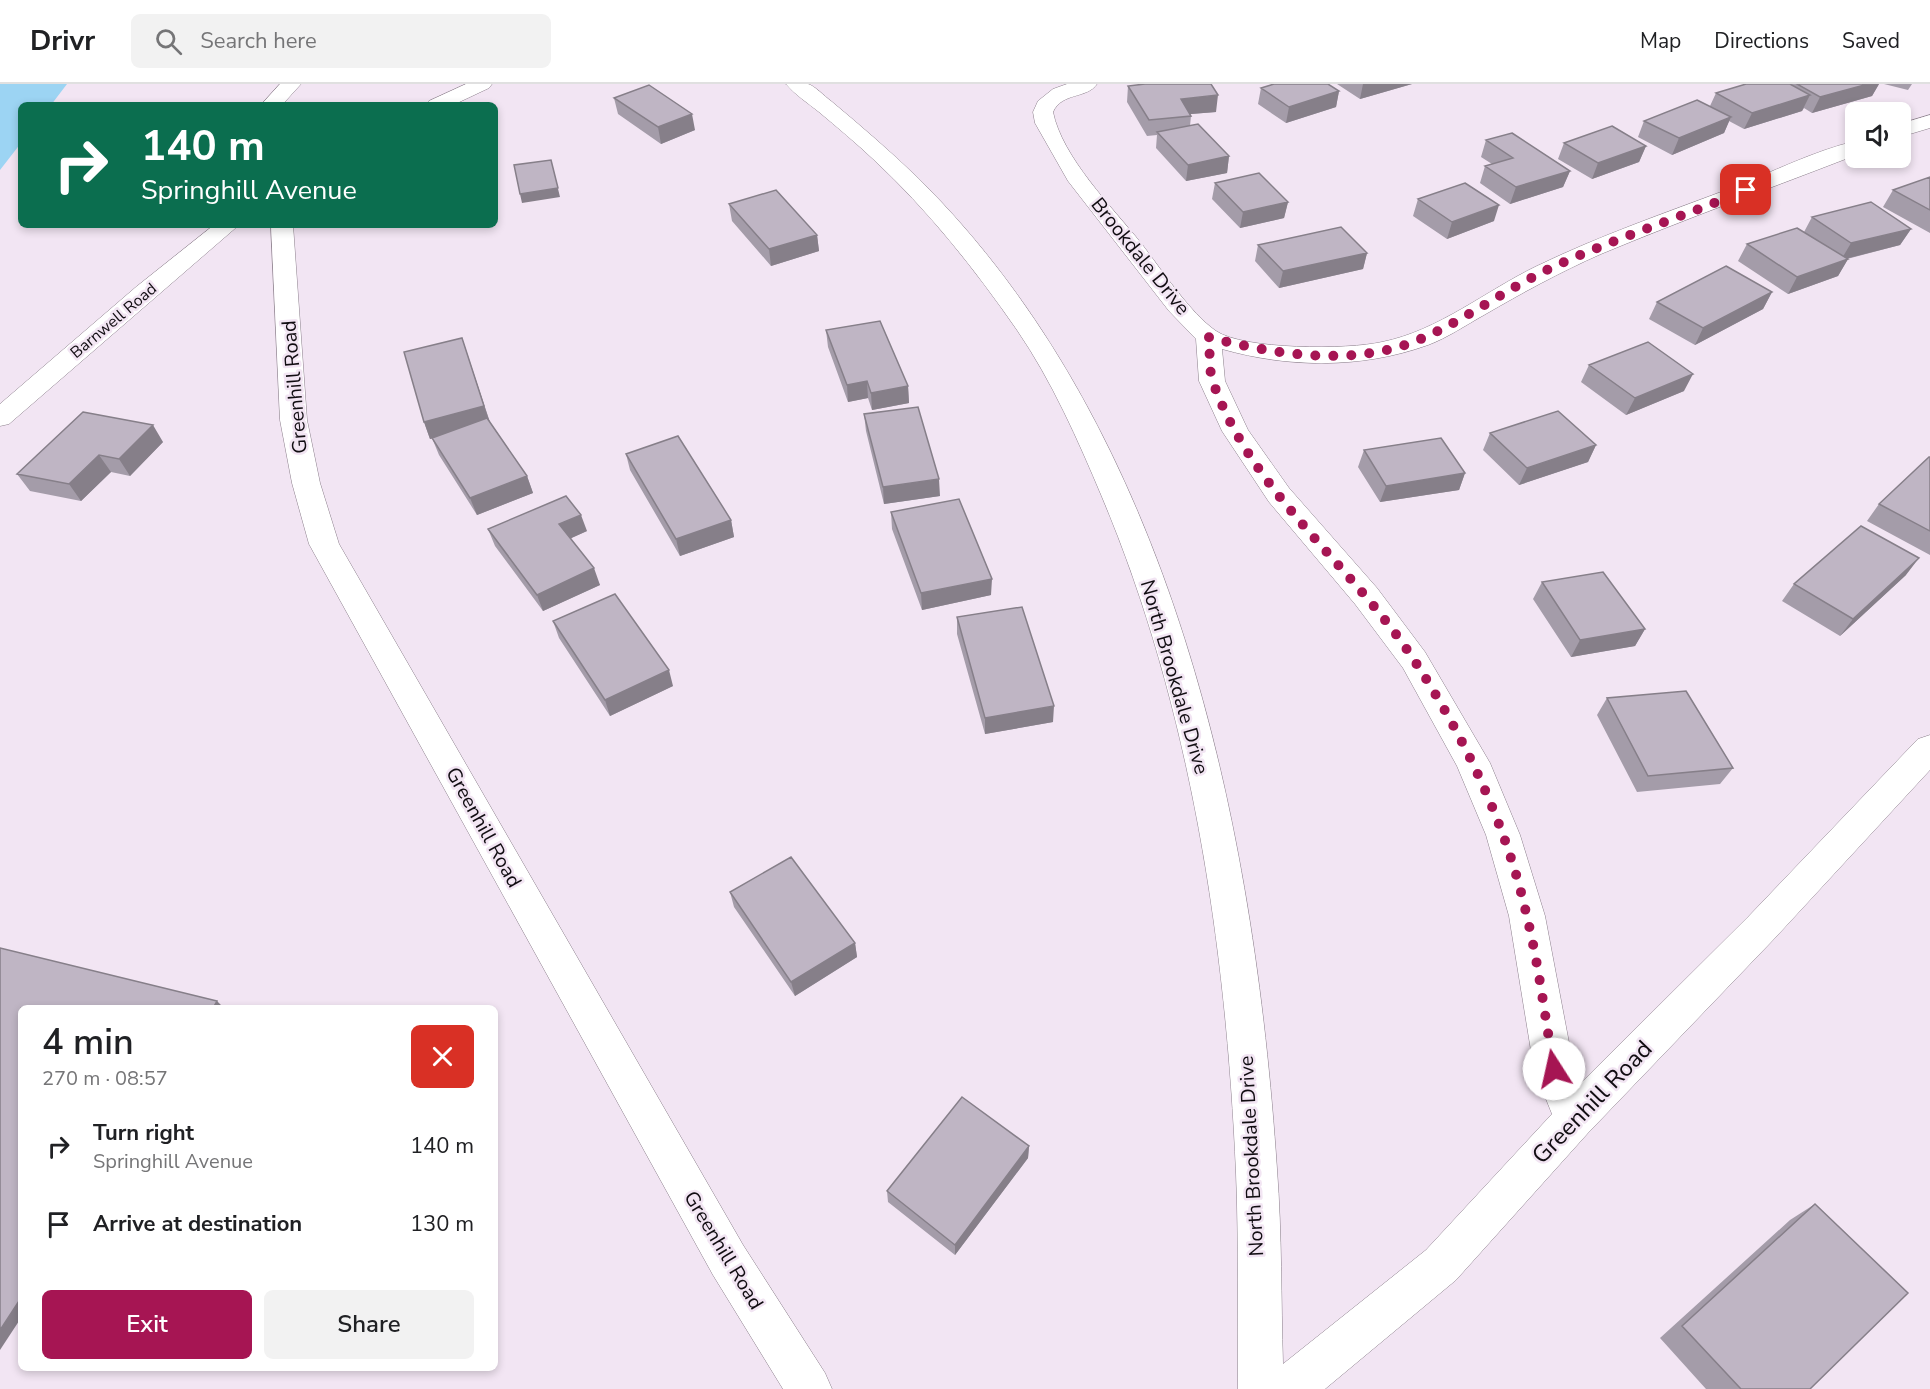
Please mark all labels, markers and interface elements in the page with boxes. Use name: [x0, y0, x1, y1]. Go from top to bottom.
search box: [131, 14, 551, 68]
text: Drivr: [30, 22, 95, 60]
icon: search: [152, 25, 185, 58]
text: Search here: [200, 26, 317, 56]
text: Map: [1640, 27, 1681, 55]
text: Directions: [1714, 27, 1809, 55]
text: Saved: [1842, 27, 1900, 55]
map controls: [1845, 102, 1911, 168]
button: sound: [1845, 102, 1911, 168]
text: 140 m: [141, 118, 265, 175]
icon: right: [42, 126, 120, 204]
pin: [1720, 164, 1771, 215]
text: Springhill Avenue: [141, 172, 357, 209]
icon: arrive: [1729, 173, 1762, 206]
street label: Brookdale Drive: [1085, 192, 1196, 321]
street label: Barnwell Road: [66, 278, 162, 363]
street label: Greenhill Road: [275, 319, 314, 455]
street label: North Brookdale Drive: [1134, 577, 1215, 777]
street label: Greenhill Road: [439, 762, 528, 892]
text: 4 min: [42, 1018, 134, 1067]
button: close: [411, 1025, 474, 1088]
street label: Greenhill Road: [1525, 1033, 1659, 1171]
position arrow: [1522, 1037, 1586, 1101]
street label: North Brookdale Drive: [1233, 1055, 1270, 1257]
text: 270 m · 08:57: [42, 1065, 168, 1092]
text: Turn right: [93, 1118, 194, 1148]
icon: right: [42, 1130, 75, 1163]
text: 140 m: [410, 1131, 474, 1161]
text: Springhill Avenue: [93, 1148, 253, 1175]
street label: Greenhill Road: [678, 1186, 770, 1315]
icon: arrive: [42, 1208, 75, 1241]
text: Arrive at destination: [93, 1209, 302, 1239]
text: 130 m: [410, 1209, 474, 1239]
button: Exit: [42, 1290, 252, 1359]
button: Share: [264, 1290, 474, 1359]

